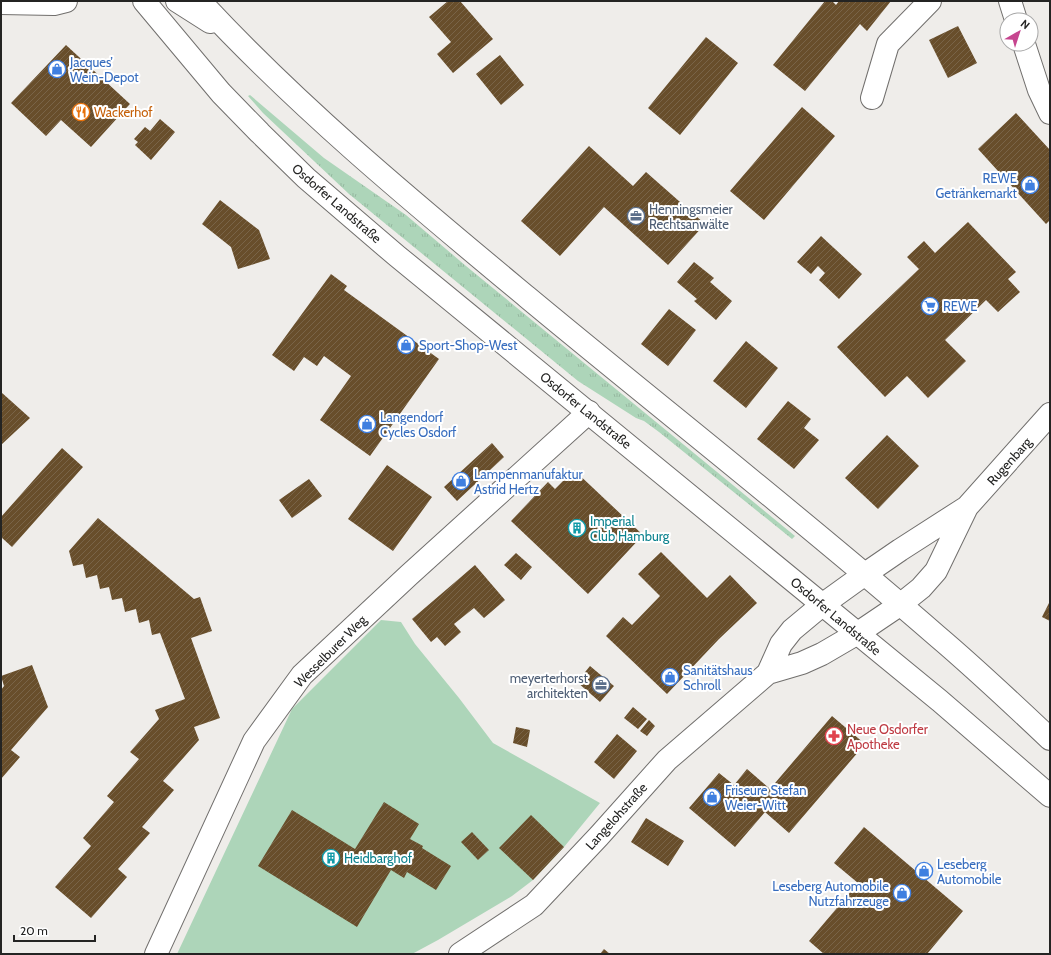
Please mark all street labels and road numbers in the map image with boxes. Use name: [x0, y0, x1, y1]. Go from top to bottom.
street label: Osdorfer Landstraße: [289, 160, 385, 246]
street label: Osdorfer Landstraße: [537, 368, 635, 452]
street label: Rugenbarg: [983, 433, 1035, 488]
street label: Osdorfer Landstraße: [788, 574, 885, 659]
street label: Wesselburer Weg: [291, 611, 370, 690]
street label: Langelohstraße: [582, 779, 650, 853]

